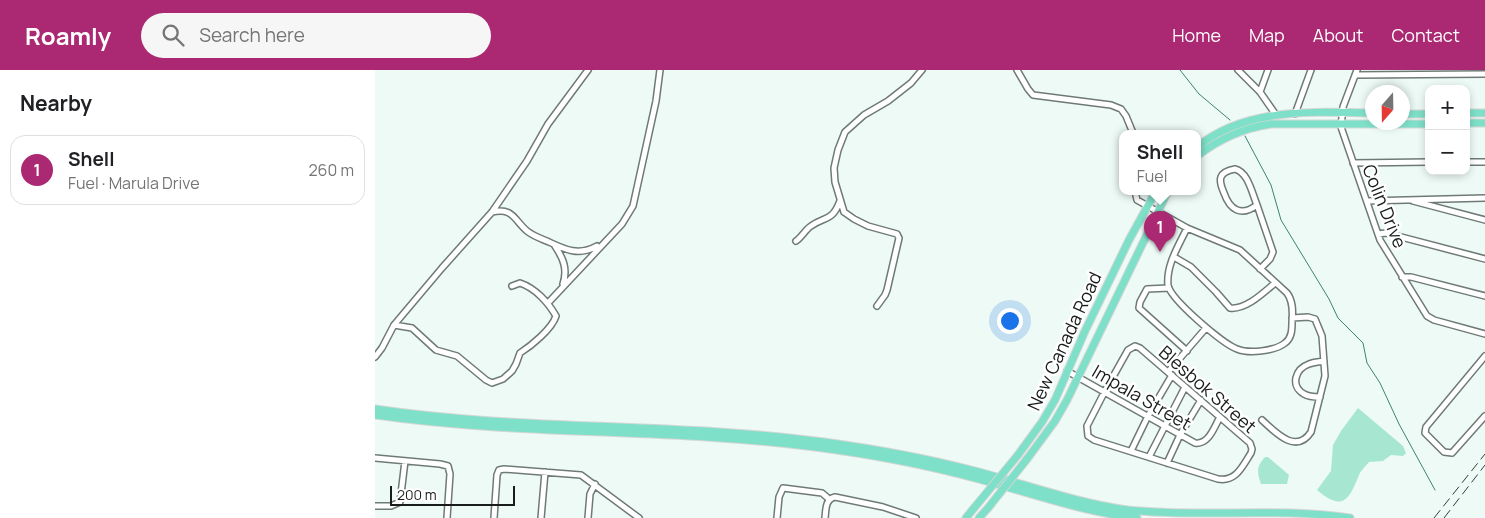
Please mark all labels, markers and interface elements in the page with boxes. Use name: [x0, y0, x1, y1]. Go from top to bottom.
search box: [141, 13, 491, 58]
text: Roamly: [25, 19, 111, 52]
icon: search: [159, 21, 187, 49]
text: Search here: [199, 22, 305, 48]
text: Home: [1172, 23, 1221, 47]
text: Map: [1249, 23, 1285, 47]
text: About: [1313, 23, 1363, 47]
text: Contact: [1391, 23, 1460, 47]
north arrow: [1365, 85, 1410, 130]
map controls: [1425, 85, 1470, 175]
button: +: [1425, 85, 1470, 130]
text: Nearby: [20, 89, 92, 117]
popup: [1119, 130, 1201, 195]
button: −: [1425, 130, 1470, 175]
text: Shell: [1137, 139, 1183, 165]
text: Shell: [68, 146, 114, 172]
text: 1: [33, 159, 41, 181]
text: 260 m: [308, 159, 354, 181]
street label: Colin Drive: [1357, 161, 1413, 251]
text: Fuel: [1137, 165, 1167, 187]
text: Fuel · Marula Drive: [68, 172, 200, 194]
pin: 1: [1144, 211, 1176, 252]
street label: New Canada Road: [1021, 268, 1107, 414]
your location: [997, 308, 1023, 334]
street label: Blesbok Street: [1154, 340, 1262, 438]
street label: Impala Street: [1088, 359, 1196, 435]
scale bar: [390, 483, 515, 506]
text: 200 m: [397, 485, 437, 504]

